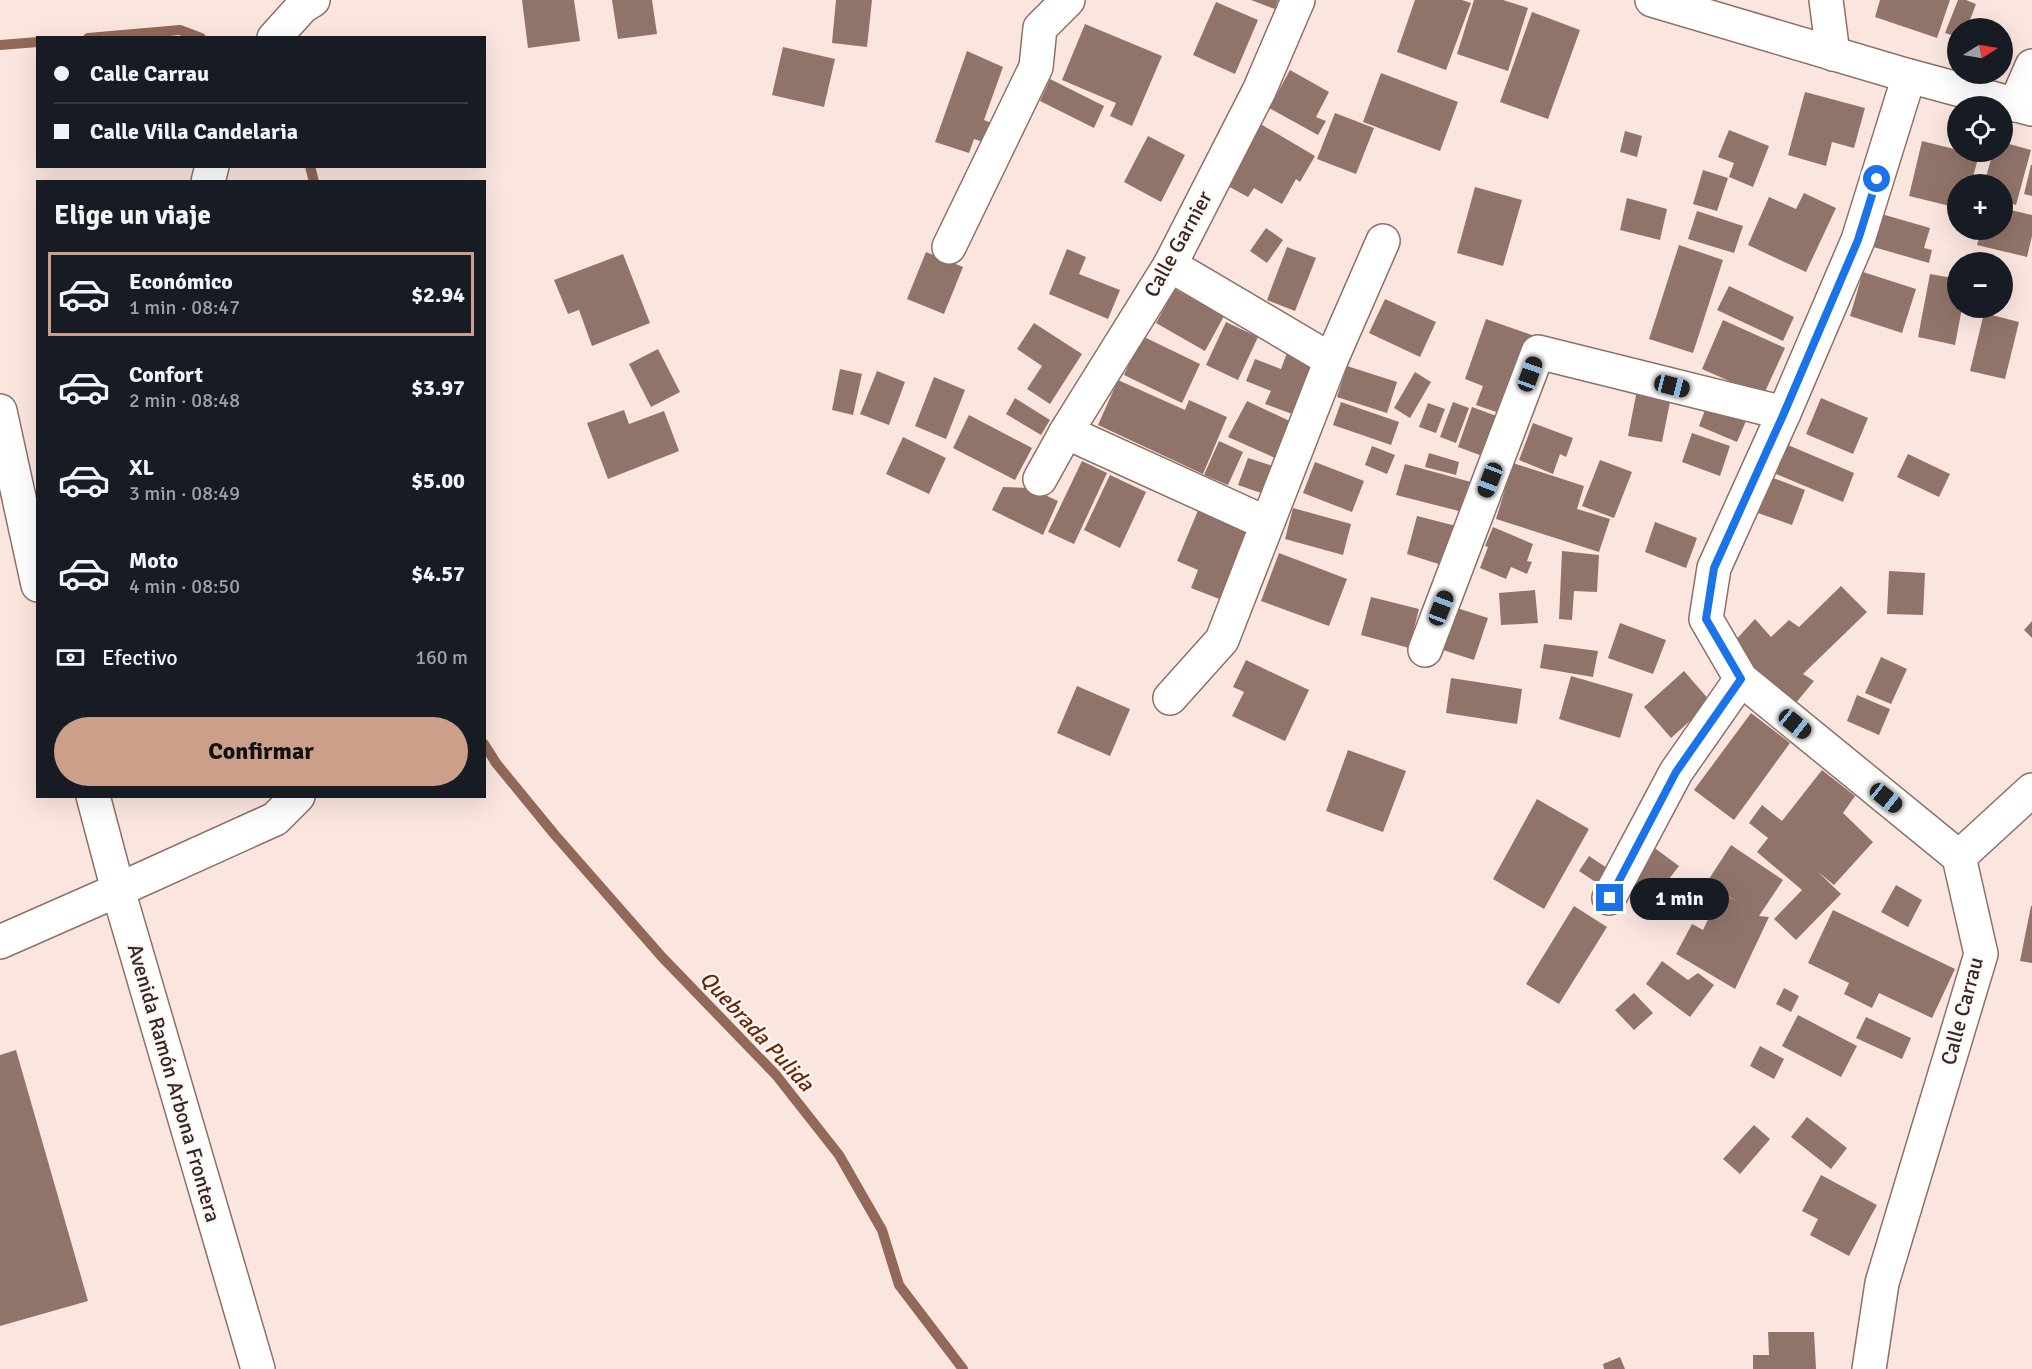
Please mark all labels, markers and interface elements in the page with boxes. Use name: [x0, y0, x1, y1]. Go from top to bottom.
north arrow: [1947, 18, 2013, 84]
map controls: [1947, 18, 2013, 318]
text: Calle Carrau: [90, 60, 209, 87]
button: locate: [1947, 96, 2013, 162]
text: Calle Villa Candelaria: [90, 118, 298, 145]
route start: [1863, 165, 1890, 192]
button: +: [1947, 174, 2013, 240]
street label: Calle Garnier: [1138, 186, 1218, 302]
text: Elige un viaje: [54, 199, 211, 232]
button: −: [1947, 252, 2013, 318]
icon: car: [57, 267, 111, 321]
text: Económico: [129, 268, 233, 295]
text: $2.94: [411, 281, 465, 308]
text: 1 min · 08:47: [129, 295, 240, 320]
car: [1515, 354, 1545, 394]
icon: car: [57, 360, 111, 414]
text: Confort: [129, 361, 203, 388]
car: [1652, 373, 1692, 399]
text: $3.97: [411, 374, 465, 401]
text: 2 min · 08:48: [129, 388, 240, 413]
icon: car: [57, 453, 111, 507]
text: XL: [129, 454, 154, 481]
car: [1475, 460, 1505, 500]
text: $5.00: [411, 467, 465, 494]
text: 3 min · 08:49: [129, 481, 240, 506]
icon: car: [57, 546, 111, 600]
text: Moto: [129, 547, 178, 574]
text: $4.57: [411, 560, 465, 587]
text: 4 min · 08:50: [129, 574, 240, 599]
car: [1426, 588, 1456, 628]
icon: cash: [54, 641, 87, 674]
text: Efectivo: [102, 644, 178, 671]
text: 160 m: [415, 645, 468, 670]
car: [1775, 706, 1815, 742]
button: Confirmar: [54, 717, 468, 786]
car: [1866, 780, 1906, 816]
callout: 1 min: [1631, 877, 1730, 919]
route end: [1596, 884, 1623, 911]
text: 1 min: [1655, 886, 1704, 911]
street label: Avenida Ramón Arbona Frontera: [122, 941, 226, 1225]
street label: Calle Carrau: [1935, 954, 1989, 1068]
water label: Quebrada Pulida: [694, 965, 820, 1097]

